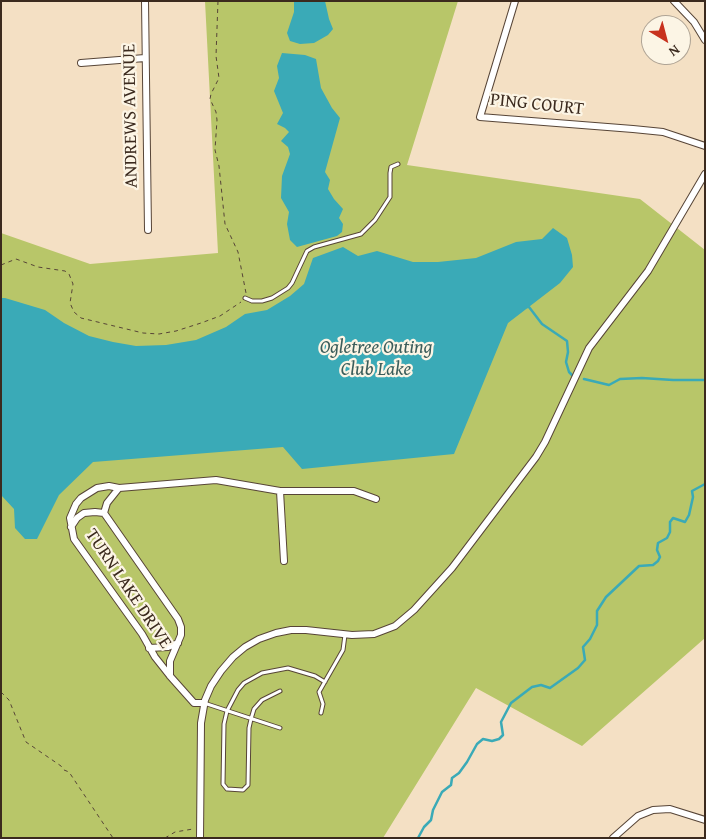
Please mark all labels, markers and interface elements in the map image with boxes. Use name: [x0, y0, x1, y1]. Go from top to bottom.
north arrow: [641, 15, 691, 65]
text: N: [665, 40, 684, 62]
street label: ANDREWS AVENUE: [119, 44, 143, 188]
street label: PING COURT: [489, 89, 585, 121]
water label: Ogletree Outing Club Lake: [320, 337, 432, 381]
street label: TURN LAKE DRIVE: [80, 525, 176, 653]

